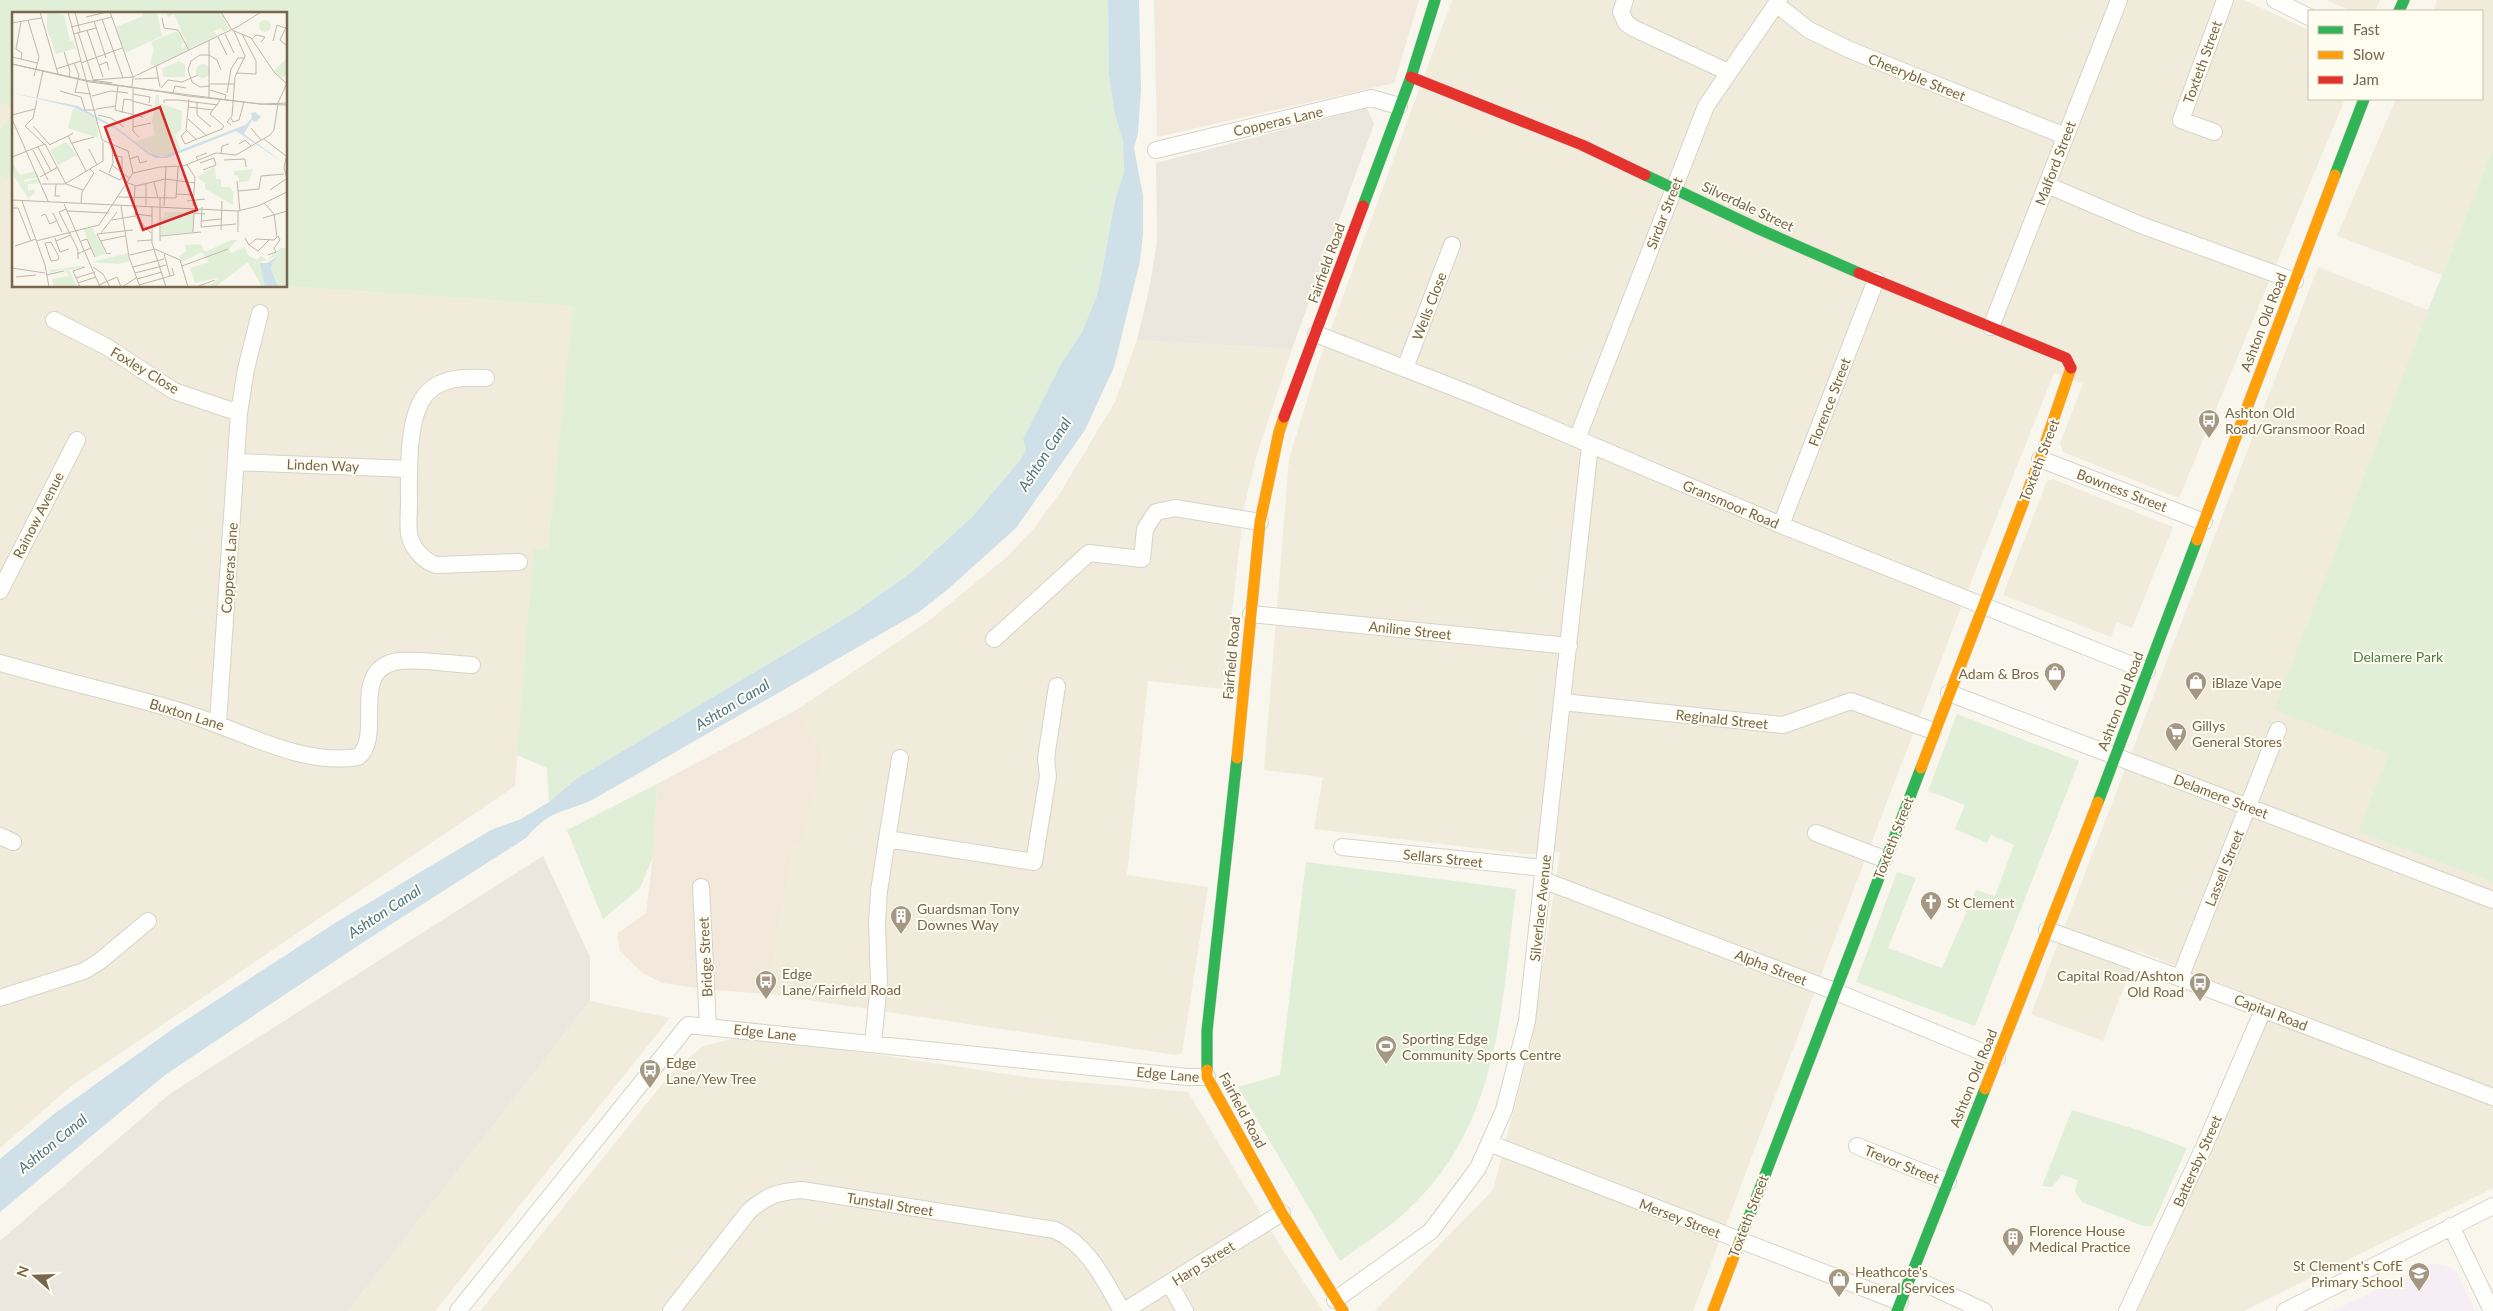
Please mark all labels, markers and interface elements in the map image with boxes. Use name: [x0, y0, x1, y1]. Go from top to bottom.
legend: [2308, 10, 2483, 100]
inset map: [12, 12, 288, 288]
street label: Toxteth Street: [2179, 18, 2225, 106]
text: Fast: [2353, 20, 2380, 38]
text: Slow: [2353, 45, 2385, 63]
street label: Cheeryble Street: [1866, 50, 1968, 104]
text: Jam: [2353, 70, 2379, 88]
street label: Copperas Lane: [1232, 102, 1324, 140]
street label: Malford Street: [2031, 119, 2079, 207]
street label: Sirdar Street: [1642, 175, 1686, 251]
street label: Silverdale Street: [1699, 177, 1797, 235]
street label: Fairfield Road: [1304, 221, 1348, 305]
street label: Wells Close: [1408, 270, 1450, 342]
street label: Ashton Old Road: [2236, 270, 2290, 374]
street label: Foxley Close: [108, 343, 182, 397]
street label: Florence Street: [1804, 355, 1854, 449]
place label: Ashton Old Road/Gransmoor Road: [2225, 404, 2365, 437]
bus stop icon: Ashton Old Road/Gransmoor Road: [2197, 408, 2221, 439]
water label: Ashton Canal: [1013, 414, 1075, 495]
street label: Toxteth Street: [2016, 416, 2062, 504]
street label: Linden Way: [286, 455, 360, 475]
street label: Bowness Street: [2074, 465, 2170, 515]
street label: Rainow Avenue: [9, 469, 67, 561]
street label: Gransmoor Road: [1680, 476, 1782, 532]
street label: Copperas Lane: [217, 522, 241, 614]
street label: Fairfield Road: [1219, 616, 1243, 700]
street label: Aniline Street: [1368, 617, 1452, 643]
park label: Delamere Park: [2353, 648, 2444, 665]
street label: Ashton Old Road: [2093, 649, 2147, 753]
shop icon: Adam & Bros: [2043, 661, 2067, 692]
place label: Adam & Bros: [1959, 665, 2039, 682]
shop icon: iBlaze Vape: [2184, 670, 2208, 701]
water label: Ashton Canal: [691, 674, 773, 734]
place label: iBlaze Vape: [2212, 674, 2282, 691]
street label: Buxton Lane: [148, 695, 226, 733]
street label: Reginald Street: [1675, 706, 1769, 732]
place label: Gillys General Stores: [2192, 717, 2282, 750]
supermarket icon: Gillys General Stores: [2164, 721, 2188, 752]
street label: Delamere Street: [2171, 770, 2271, 822]
street label: Toxteth Street: [1870, 794, 1916, 882]
street label: Lassell Street: [2201, 827, 2247, 909]
street label: Sellars Street: [1402, 845, 1484, 871]
street label: Silverlace Avenue: [1526, 854, 1554, 962]
water label: Ashton Canal: [343, 880, 424, 942]
church icon: St Clement: [1919, 890, 1943, 921]
place label: St Clement: [1947, 894, 2015, 911]
place label: Guardsman Tony Downes Way: [917, 900, 1020, 933]
building icon: Guardsman Tony Downes Way: [889, 904, 913, 935]
street label: Bridge Street: [694, 917, 716, 997]
street label: Alpha Street: [1733, 945, 1809, 989]
place label: Edge Lane/Fairfield Road: [782, 965, 901, 998]
place label: Capital Road/Ashton Old Road: [2057, 967, 2184, 1000]
bus stop icon: Edge Lane/Fairfield Road: [754, 969, 778, 1000]
bus stop icon: Capital Road/Ashton Old Road: [2188, 971, 2212, 1002]
street label: Capital Road: [2232, 990, 2310, 1034]
street label: Edge Lane: [733, 1020, 797, 1044]
street label: Ashton Old Road: [1946, 1026, 2000, 1130]
place label: Sporting Edge Community Sports Centre: [1402, 1030, 1561, 1063]
sports icon: Sporting Edge Community Sports Centre: [1374, 1034, 1398, 1065]
place label: Edge Lane/Yew Tree: [666, 1054, 756, 1087]
bus stop icon: Edge Lane/Yew Tree: [638, 1058, 662, 1089]
street label: Edge Lane: [1136, 1063, 1200, 1085]
street label: Fairfield Road: [1216, 1069, 1270, 1151]
water label: Ashton Canal: [13, 1109, 91, 1177]
street label: Battersby Street: [2169, 1112, 2225, 1210]
street label: Trevor Street: [1862, 1141, 1942, 1187]
street label: Toxteth Street: [1725, 1172, 1771, 1260]
street label: Tunstall Street: [845, 1189, 935, 1219]
street label: Mersey Street: [1637, 1195, 1723, 1241]
place label: Florence House Medical Practice: [2029, 1222, 2130, 1255]
building icon: Florence House Medical Practice: [2001, 1226, 2025, 1257]
street label: Harp Street: [1168, 1237, 1238, 1289]
north arrow: [10, 1251, 60, 1301]
place label: St Clement's CofE Primary School: [2293, 1257, 2403, 1290]
school or university icon: St Clement's CofE Primary School: [2407, 1261, 2431, 1292]
text: N: [12, 1263, 32, 1279]
place label: Heathcote's Funeral Services: [1855, 1263, 1955, 1296]
shop icon: Heathcote's Funeral Services: [1827, 1267, 1851, 1298]

